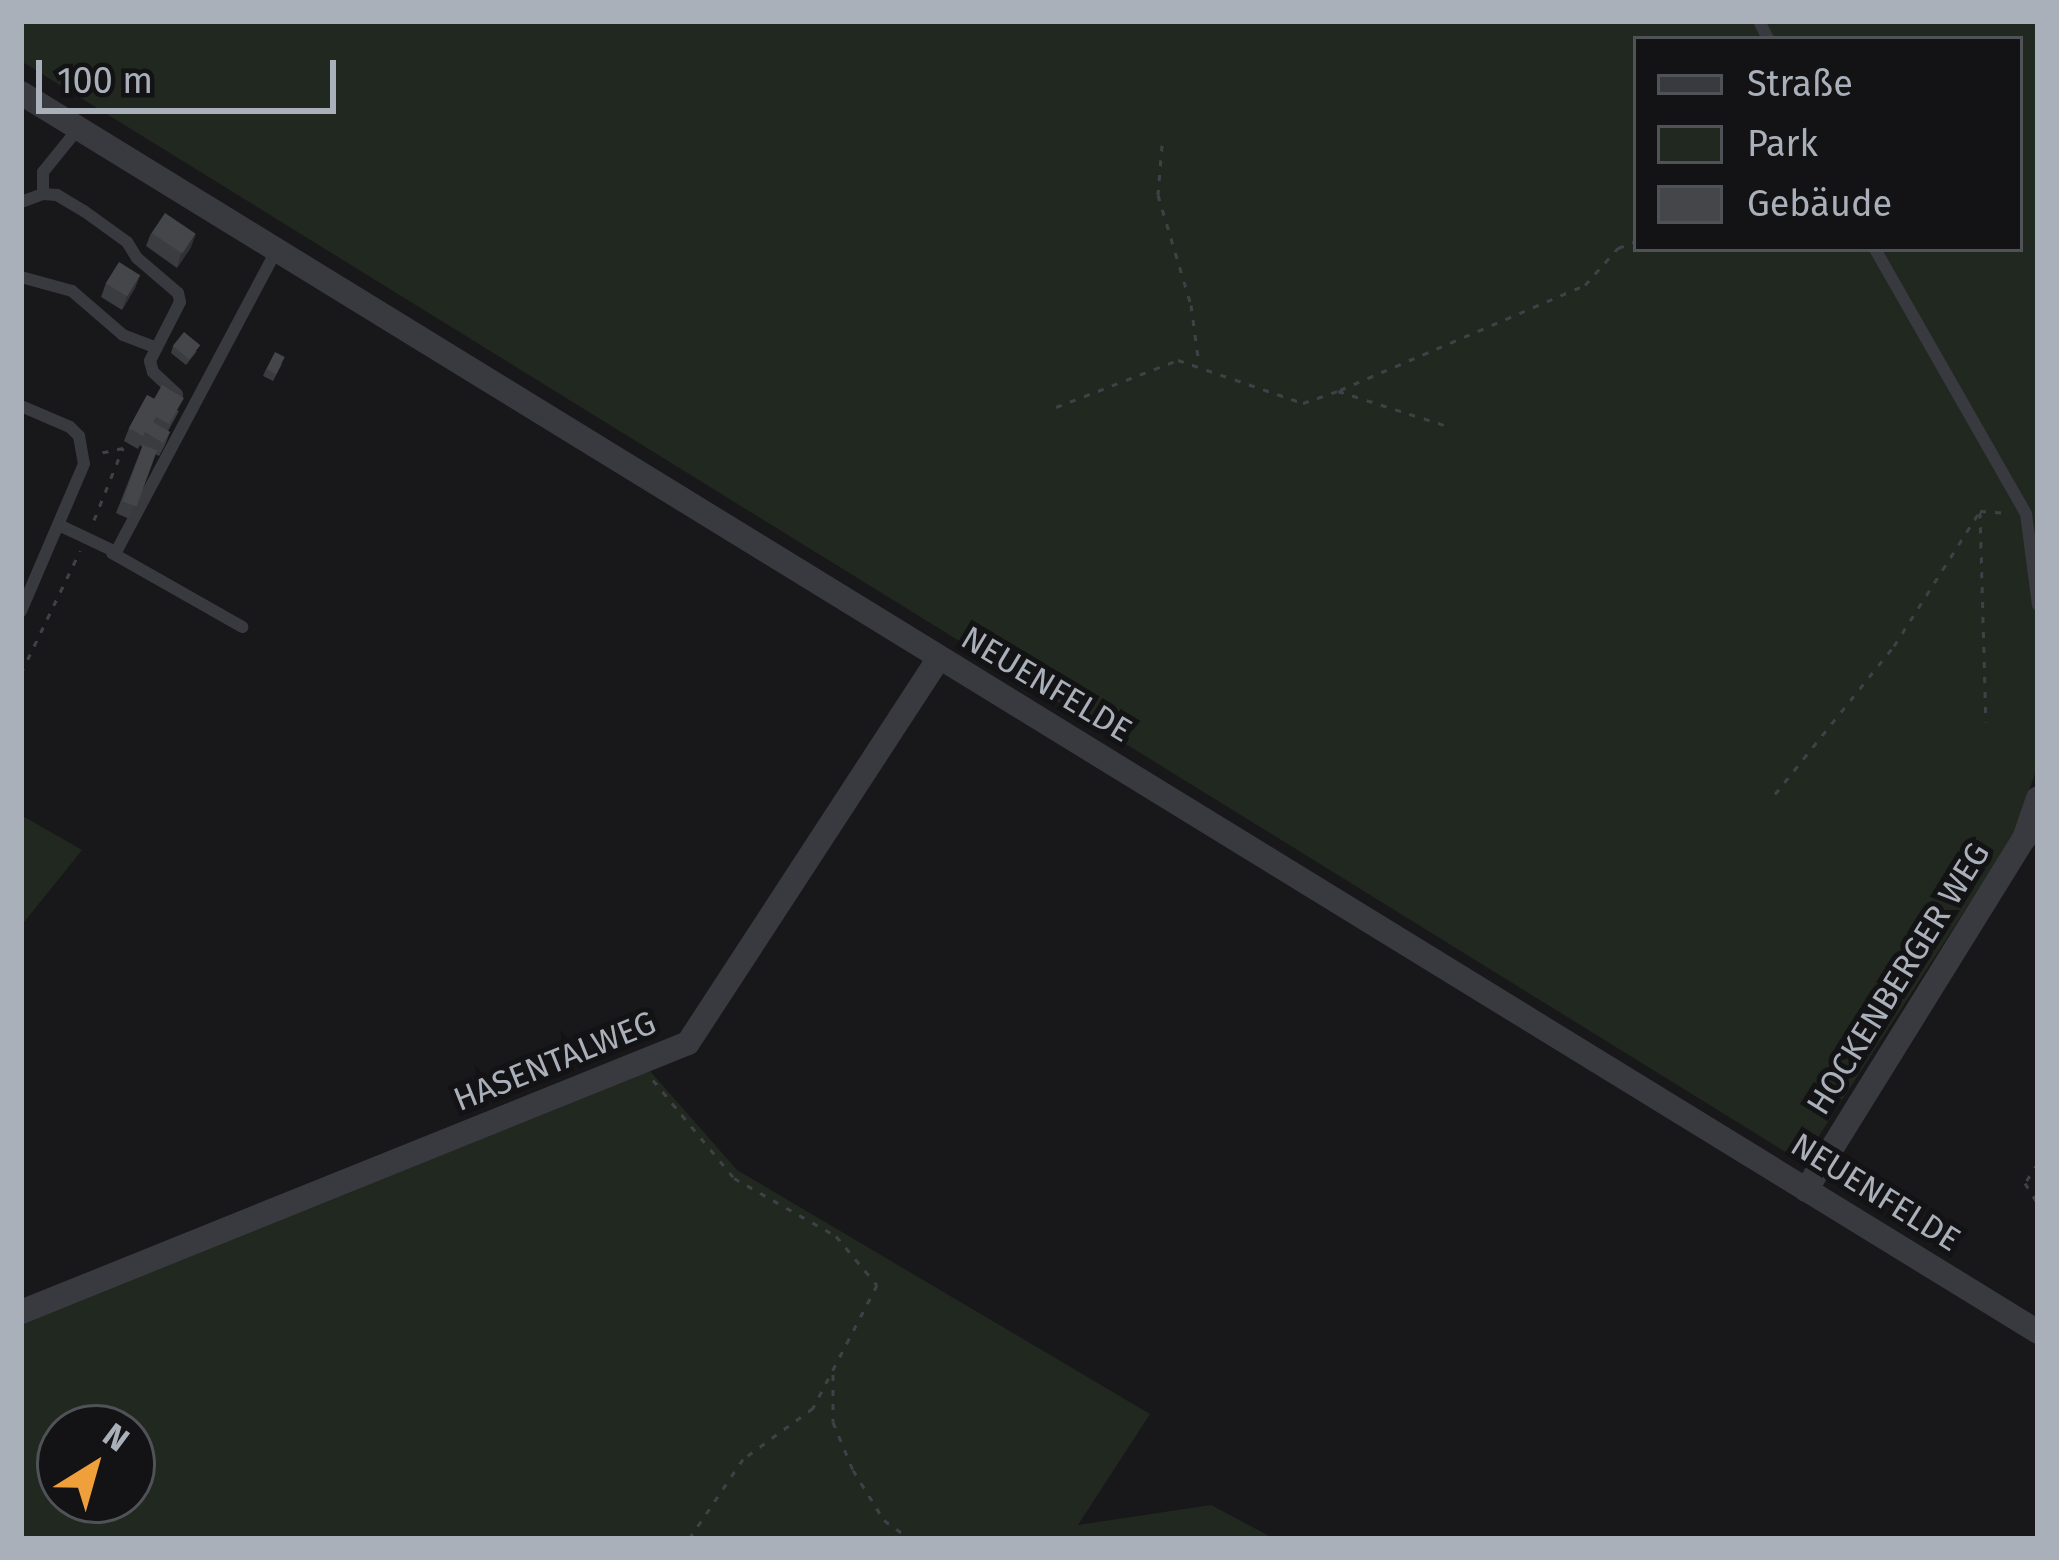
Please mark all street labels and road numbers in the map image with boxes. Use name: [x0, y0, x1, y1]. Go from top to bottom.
street label: NEUENFELDE: [954, 619, 1138, 751]
street label: HOCKENBERGER WEG: [1799, 836, 1999, 1122]
street label: HASENTALWEG: [448, 1004, 662, 1120]
street label: NEUENFELDE: [1783, 1125, 1967, 1261]

